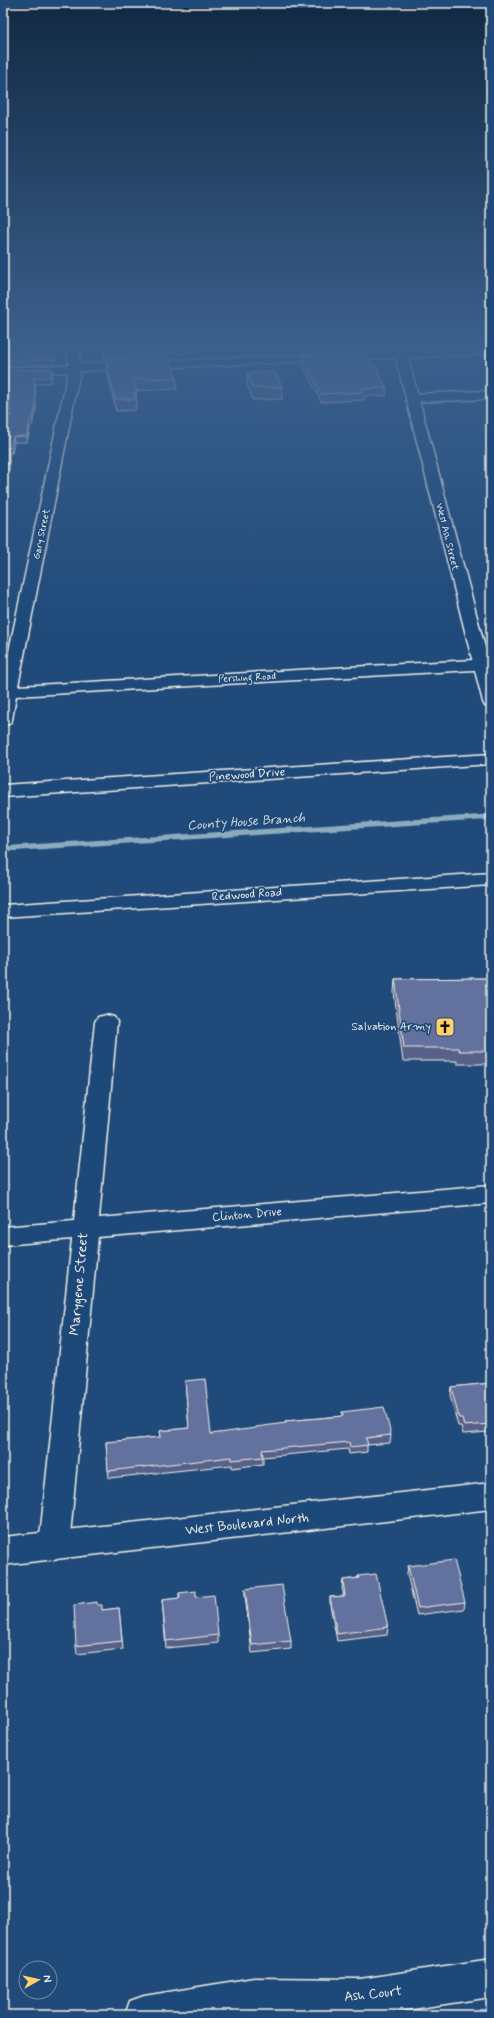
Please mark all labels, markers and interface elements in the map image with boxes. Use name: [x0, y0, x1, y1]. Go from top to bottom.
street label: West Ash Street: [432, 502, 462, 572]
street label: Gary Street: [30, 507, 54, 561]
street label: Pershing Road: [218, 670, 277, 688]
street label: Pinewood Drive: [208, 764, 286, 786]
water label: County House Branch: [187, 809, 306, 835]
street label: Redwood Road: [211, 885, 283, 905]
church icon: Salvation Army: [434, 1016, 456, 1038]
place label: Salvation Army: [351, 1019, 431, 1035]
street label: Clinton Drive: [211, 1204, 283, 1226]
street label: Marygene Street: [66, 1231, 92, 1336]
street label: West Boulevard North: [184, 1509, 310, 1539]
north arrow: [18, 1960, 58, 2000]
text: N: [39, 1974, 54, 1983]
street label: Ash Court: [343, 1982, 403, 2006]

